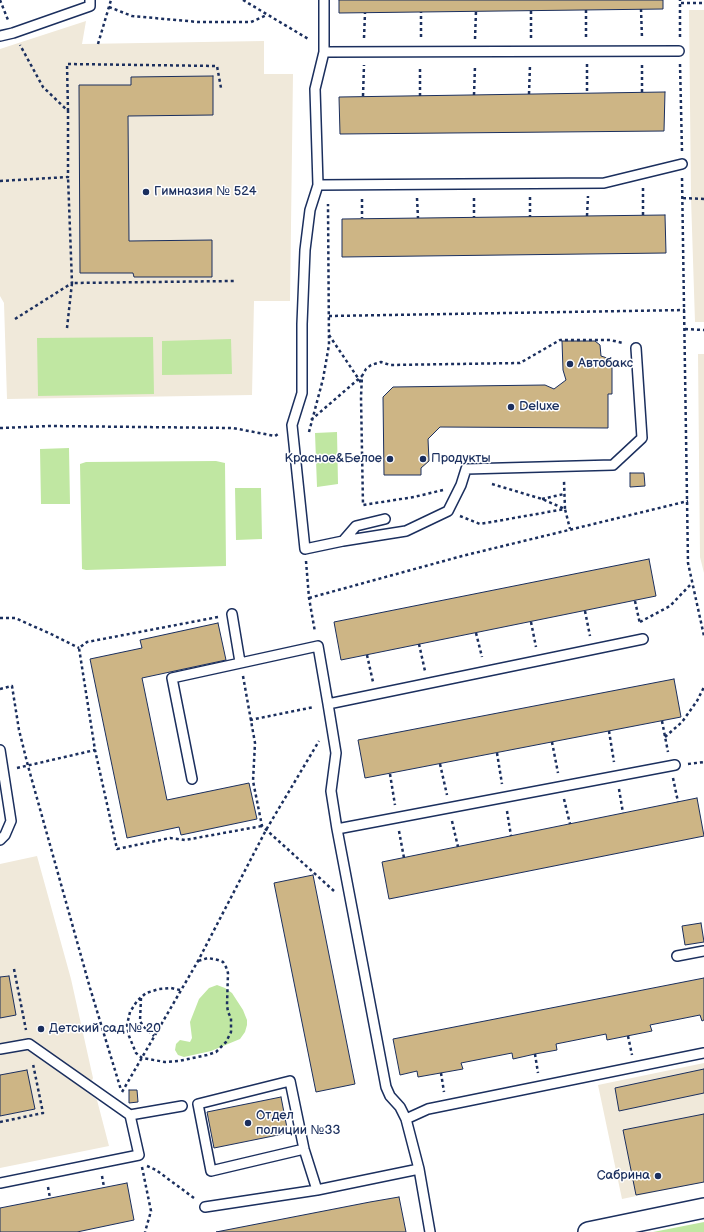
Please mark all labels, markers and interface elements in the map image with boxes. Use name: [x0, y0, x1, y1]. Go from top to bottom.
place label: Гимназия № 524: [154, 184, 257, 200]
marker: Гимназия № 524: [141, 187, 151, 197]
place label: Автобакс: [578, 356, 633, 372]
marker: Автобакс: [565, 359, 575, 369]
place label: Deluxe: [519, 399, 560, 415]
marker: Deluxe: [506, 402, 516, 412]
place label: Красное&Белое: [285, 451, 382, 467]
place label: Продукты: [431, 451, 491, 467]
marker: Красное&Белое: [385, 454, 395, 464]
marker: Продукты: [418, 454, 428, 464]
place label: Детский сад № 20: [49, 1021, 161, 1037]
marker: Детский сад № 20: [36, 1024, 46, 1034]
place label: Отдел полиции №33: [256, 1108, 340, 1139]
marker: Отдел полиции №33: [243, 1118, 253, 1128]
place label: Сабрина: [597, 1168, 650, 1184]
marker: Сабрина: [653, 1171, 663, 1181]

